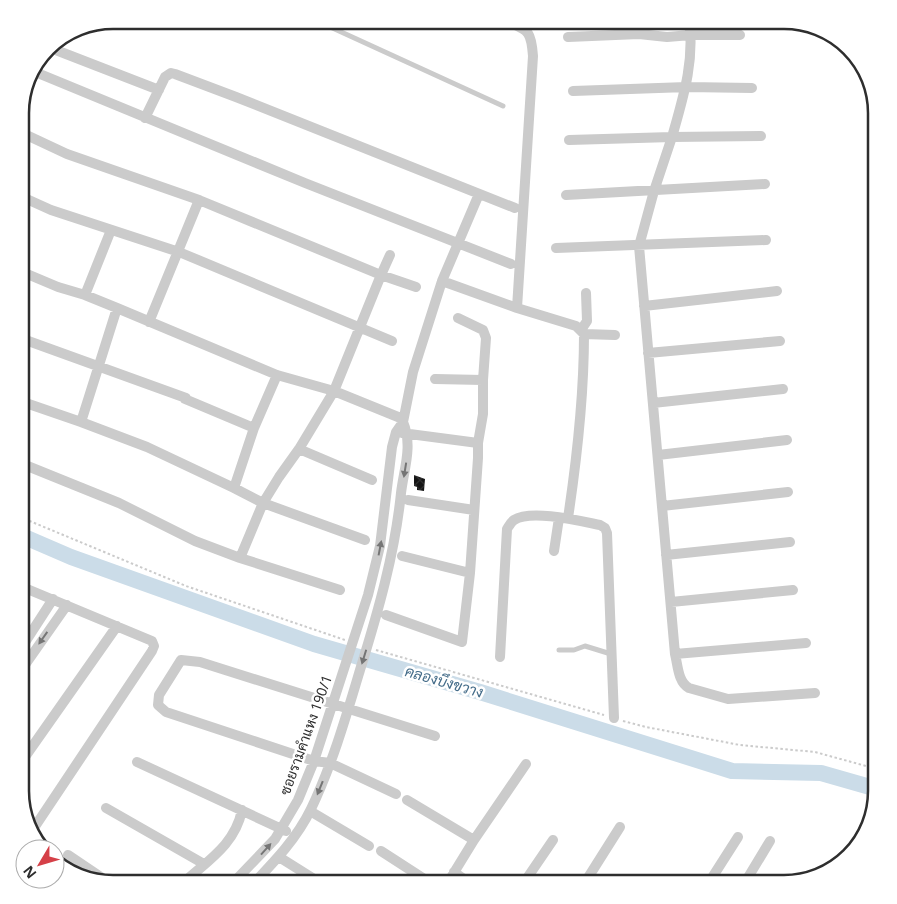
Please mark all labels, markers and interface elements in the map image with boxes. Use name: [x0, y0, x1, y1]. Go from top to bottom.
one-way arrow: [401, 462, 409, 478]
one-way arrow: [376, 539, 384, 555]
one-way arrow: [38, 632, 48, 645]
one-way arrow: [360, 649, 368, 664]
water label: คลองบึงขวาง: [403, 660, 486, 702]
street label: ซอยรามคำแหง 190/1: [275, 672, 336, 798]
one-way arrow: [316, 781, 324, 796]
north arrow: [15, 839, 65, 889]
one-way arrow: [260, 844, 272, 856]
text: N: [18, 862, 40, 883]

